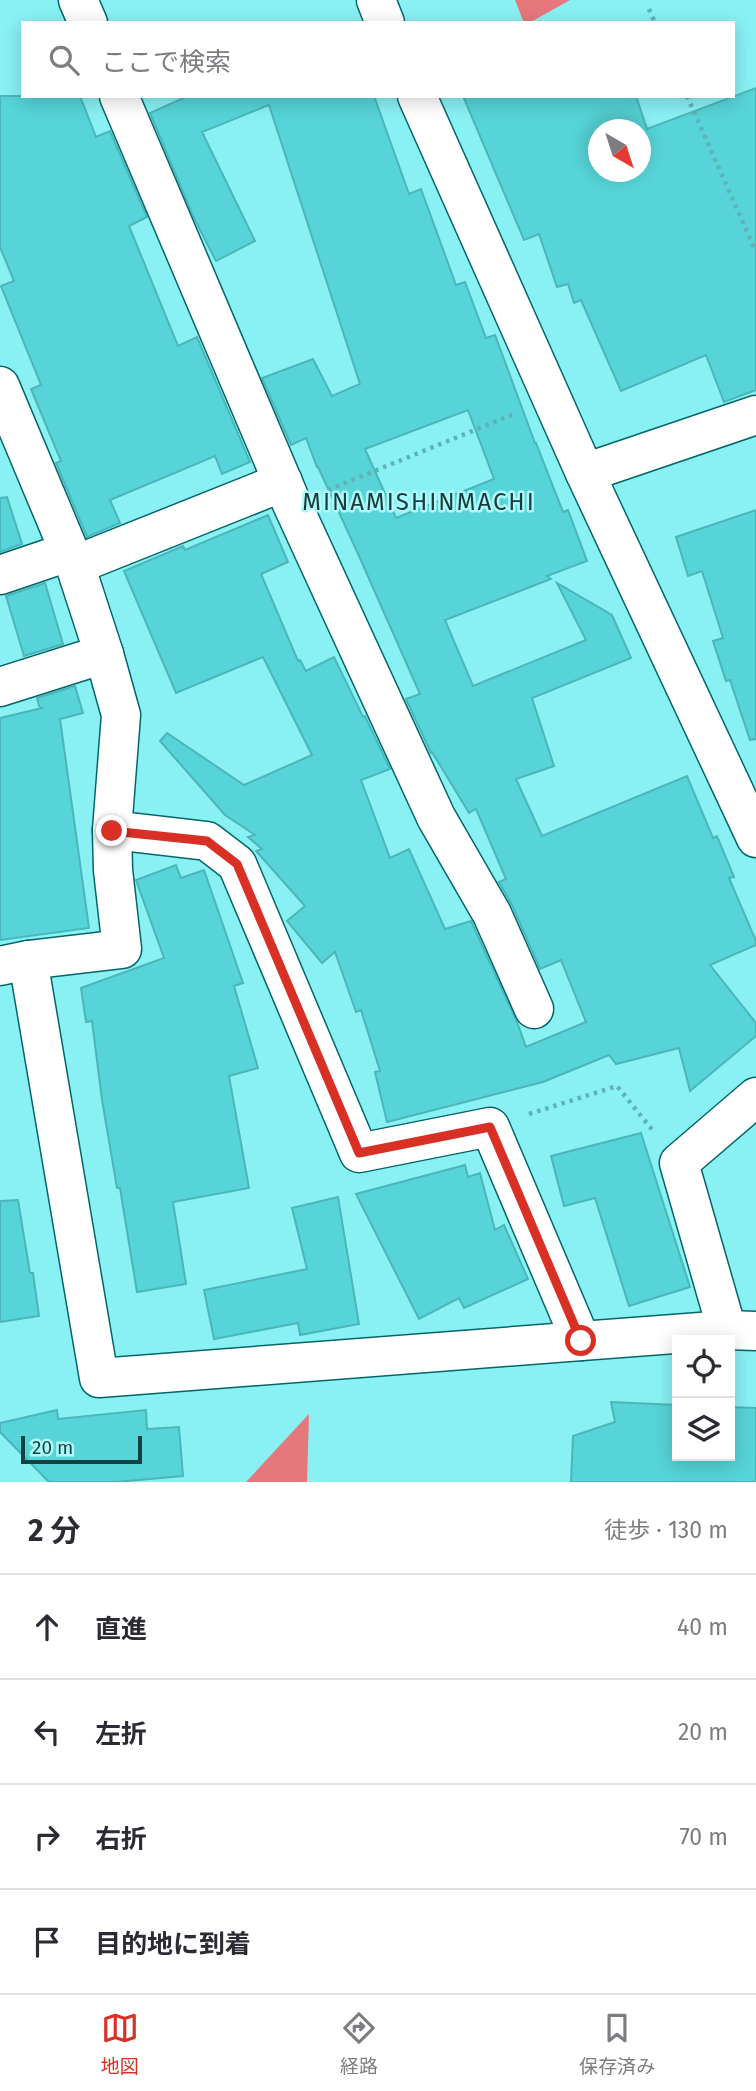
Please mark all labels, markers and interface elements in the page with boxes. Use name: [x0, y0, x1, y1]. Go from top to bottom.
search box: [21, 21, 735, 98]
icon: search: [45, 41, 83, 79]
text: ここで検索: [101, 47, 231, 78]
north arrow: [588, 119, 651, 182]
district label: MINAMISHINMACHI: [302, 488, 536, 516]
route end: [96, 815, 127, 846]
route start: [565, 1325, 596, 1356]
map controls: [672, 1335, 735, 1461]
button: locate: [672, 1335, 735, 1398]
button: layers: [672, 1398, 735, 1461]
scale bar: [21, 1433, 142, 1465]
text: 20 m: [32, 1436, 73, 1459]
text: 2 分: [28, 1513, 81, 1549]
text: 徒歩 · 130 m: [604, 1516, 728, 1544]
icon: ahead: [28, 1608, 66, 1646]
text: 40 m: [677, 1613, 728, 1641]
text: 直進: [95, 1614, 147, 1645]
icon: left: [28, 1713, 66, 1751]
text: 20 m: [678, 1718, 728, 1746]
text: 左折: [95, 1719, 147, 1750]
icon: right: [28, 1818, 66, 1856]
text: 70 m: [679, 1823, 728, 1851]
text: 右折: [95, 1824, 147, 1855]
icon: arrive: [28, 1923, 66, 1961]
text: 目的地に到着: [95, 1929, 251, 1960]
tab: 地図: [101, 2009, 139, 2078]
tab: 経路: [340, 2009, 378, 2078]
tab: 保存済み: [579, 2009, 655, 2078]

